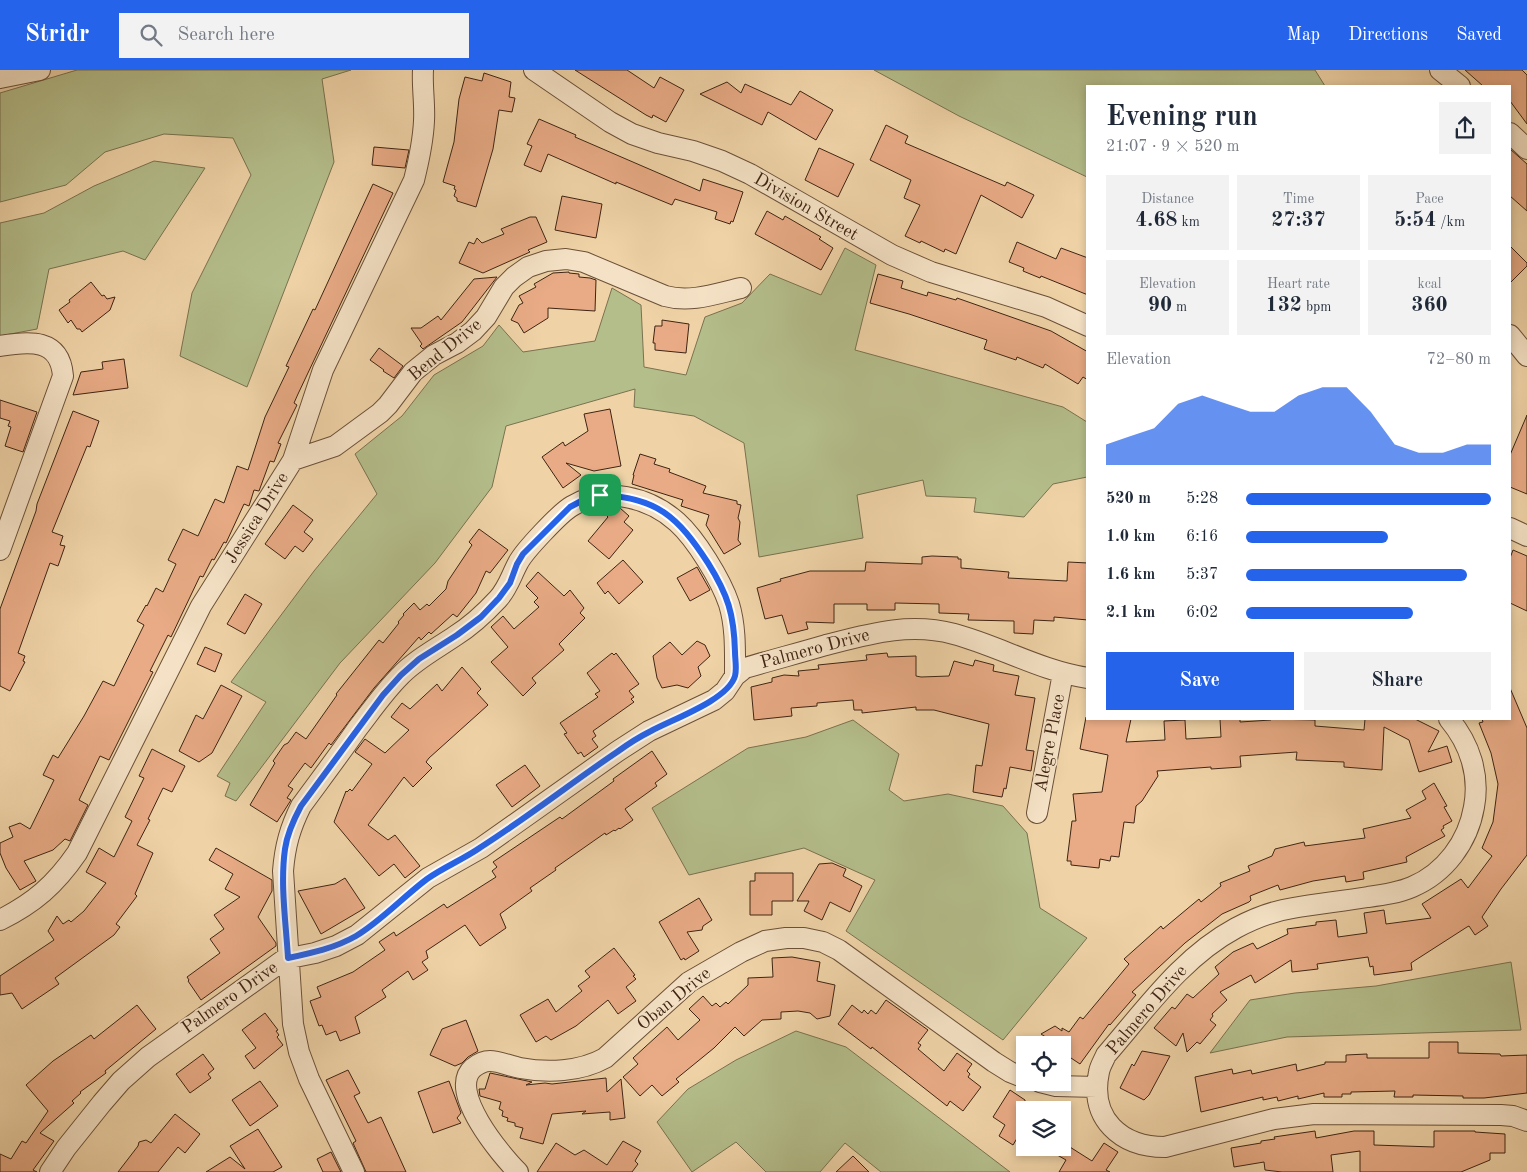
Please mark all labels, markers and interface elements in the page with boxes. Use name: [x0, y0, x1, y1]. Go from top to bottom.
search box: [119, 13, 469, 58]
icon: search: [137, 21, 165, 49]
text: Stridr: [25, 23, 89, 47]
text: Search here: [177, 26, 275, 45]
text: Map: [1287, 26, 1320, 44]
text: Directions: [1348, 26, 1428, 44]
text: Saved: [1456, 26, 1502, 44]
button: share: [1439, 102, 1491, 154]
text: Evening run: [1106, 104, 1258, 132]
text: 21:07 · 9 × 520 m: [1106, 139, 1239, 155]
street label: Division Street: [751, 170, 861, 244]
text: Distance: [1141, 192, 1194, 206]
text: Time: [1283, 192, 1314, 206]
text: Pace: [1415, 192, 1444, 206]
text: 4.68: [1135, 210, 1178, 231]
text: 27:37: [1271, 210, 1326, 231]
text: 5:54: [1394, 210, 1436, 231]
text: km: [1178, 215, 1200, 229]
text: /km: [1436, 215, 1465, 229]
text: Elevation: [1139, 277, 1196, 291]
text: Heart rate: [1267, 277, 1330, 291]
text: kcal: [1417, 277, 1442, 291]
text: 90: [1148, 295, 1172, 316]
text: 132: [1265, 295, 1302, 316]
text: 360: [1411, 295, 1448, 316]
text: m: [1172, 300, 1187, 314]
text: bpm: [1302, 300, 1332, 314]
street label: Bend Drive: [405, 315, 485, 385]
text: Elevation: [1106, 352, 1171, 368]
text: 72–80 m: [1427, 352, 1491, 368]
street label: Jessica Drive: [222, 469, 292, 567]
pin: [579, 474, 621, 516]
icon: arrive: [586, 481, 614, 509]
text: 520 m: [1106, 491, 1151, 507]
text: 5:28: [1186, 491, 1218, 507]
text: 1.0 km: [1106, 529, 1155, 545]
text: 6:16: [1186, 529, 1218, 545]
text: 1.6 km: [1106, 567, 1155, 583]
text: 5:37: [1186, 567, 1218, 583]
text: 2.1 km: [1106, 605, 1155, 621]
text: 6:02: [1186, 605, 1218, 621]
street label: Palmero Drive: [758, 626, 872, 672]
button: Save: [1106, 652, 1294, 710]
button: Share: [1304, 652, 1491, 710]
street label: Alegre Place: [1032, 692, 1068, 794]
street label: Palmero Drive: [179, 958, 281, 1038]
street label: Palmero Drive: [1103, 962, 1191, 1058]
street label: Oban Drive: [634, 964, 714, 1034]
map controls: [1016, 1036, 1071, 1156]
button: locate: [1016, 1036, 1071, 1091]
button: layers: [1016, 1101, 1071, 1156]

